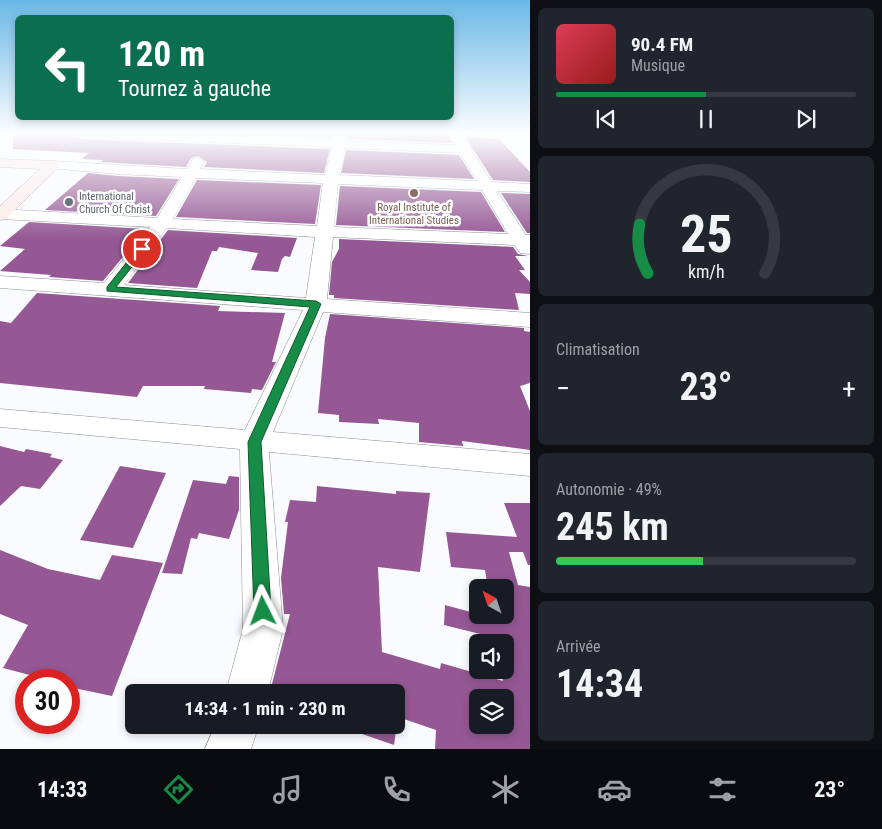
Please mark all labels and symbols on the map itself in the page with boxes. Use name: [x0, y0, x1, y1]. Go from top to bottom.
marker: Royal Institute of International Studies: [408, 187, 420, 199]
place label: International Church Of Christ: [79, 190, 150, 216]
marker: International Church Of Christ: [63, 196, 75, 208]
place label: Royal Institute of International Studies: [369, 201, 459, 227]
pin: [121, 228, 163, 270]
north arrow: [469, 579, 514, 624]
position arrow: [236, 584, 288, 636]
speed limit sign: 30: [15, 669, 80, 734]

